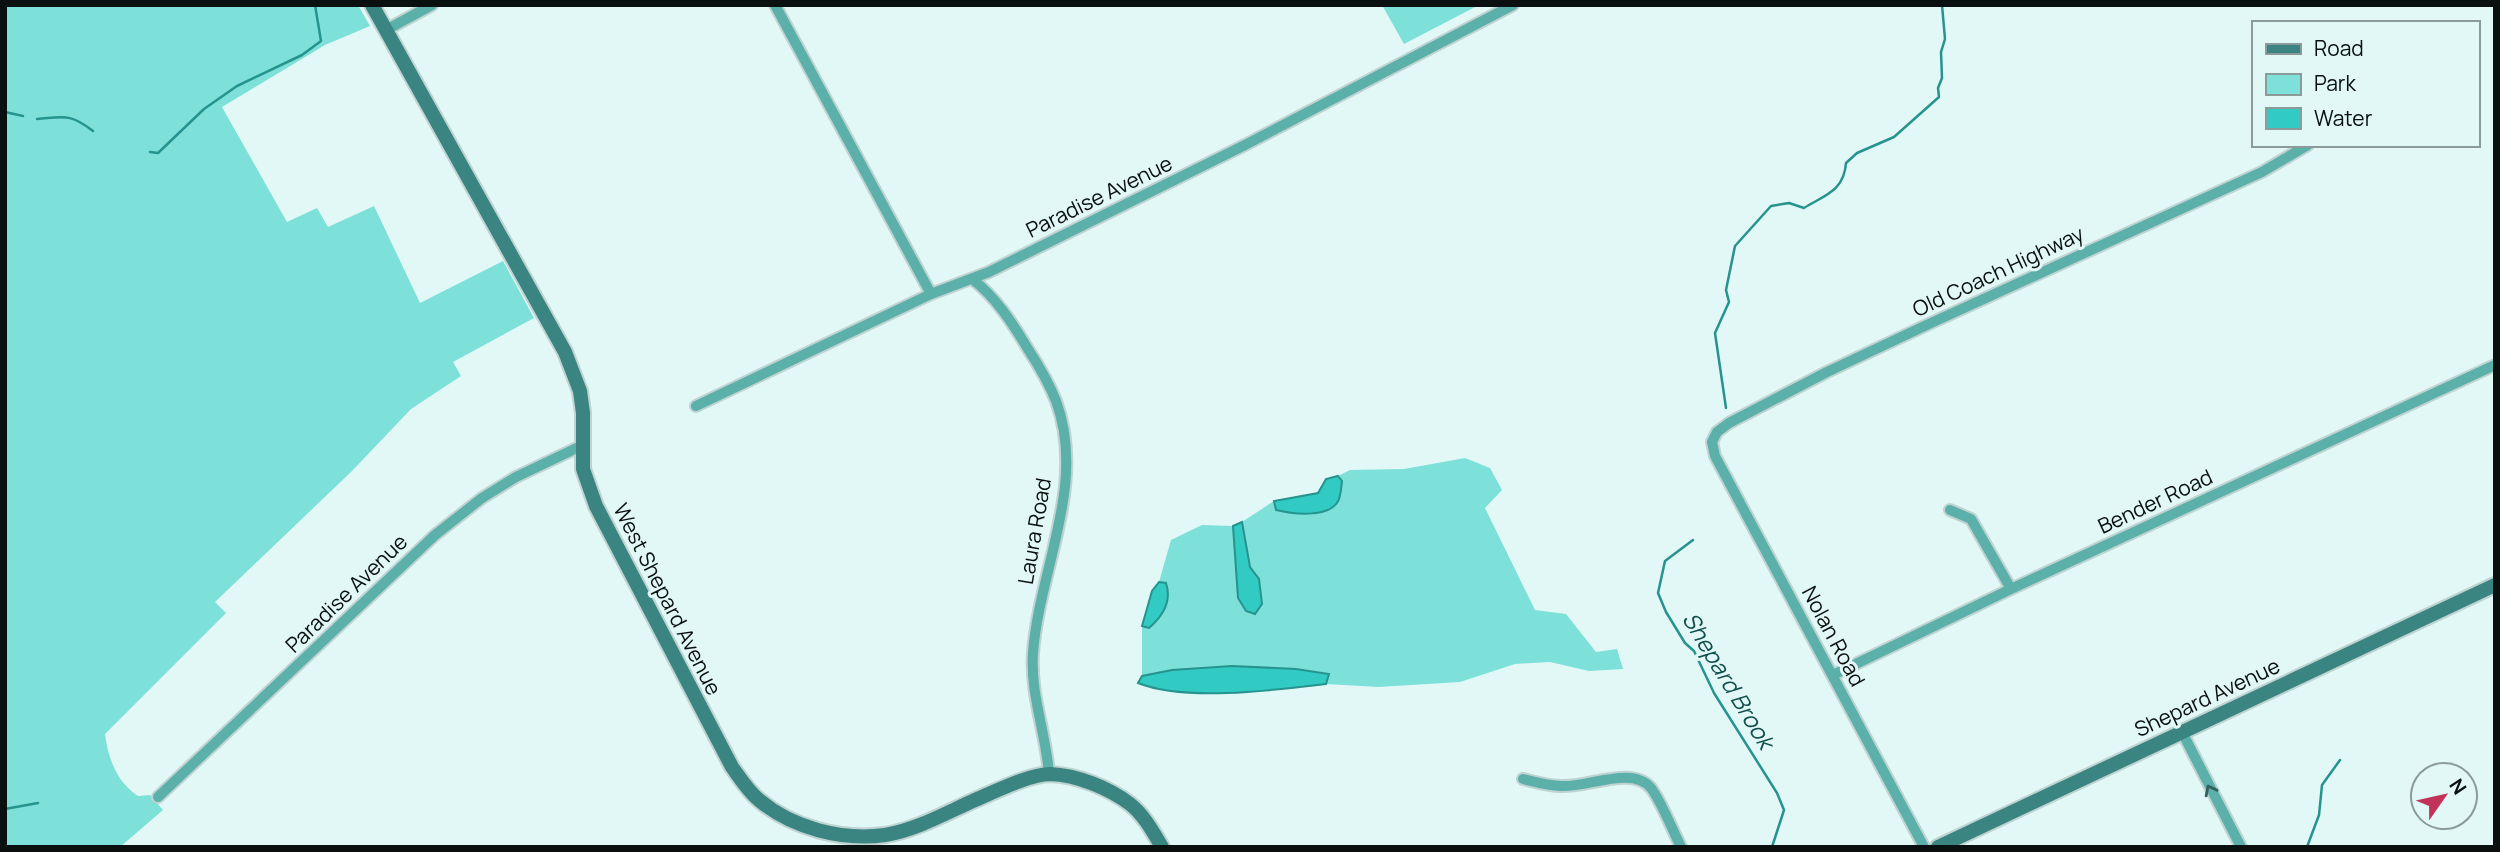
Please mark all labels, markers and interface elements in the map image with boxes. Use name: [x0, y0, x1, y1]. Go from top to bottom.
legend: [2252, 21, 2479, 147]
text: Road: [2314, 34, 2364, 62]
text: Park: [2314, 69, 2356, 97]
text: Water: [2314, 104, 2373, 132]
street label: Paradise Avenue: [1021, 148, 1177, 244]
street label: Old Coach Highway: [1908, 219, 2088, 323]
street label: Bender Road: [2093, 462, 2217, 540]
street label: Laura Road: [1011, 476, 1057, 586]
street label: West Shepard Avenue: [607, 498, 729, 700]
street label: Paradise Avenue: [279, 528, 413, 658]
street label: Nolan Road: [1796, 581, 1872, 691]
water label: Shepard Brook: [1676, 606, 1784, 757]
street label: Shepard Avenue: [2130, 651, 2284, 743]
north arrow: [2409, 761, 2479, 831]
text: N: [2443, 774, 2473, 799]
one-way arrow: [2205, 785, 2219, 797]

